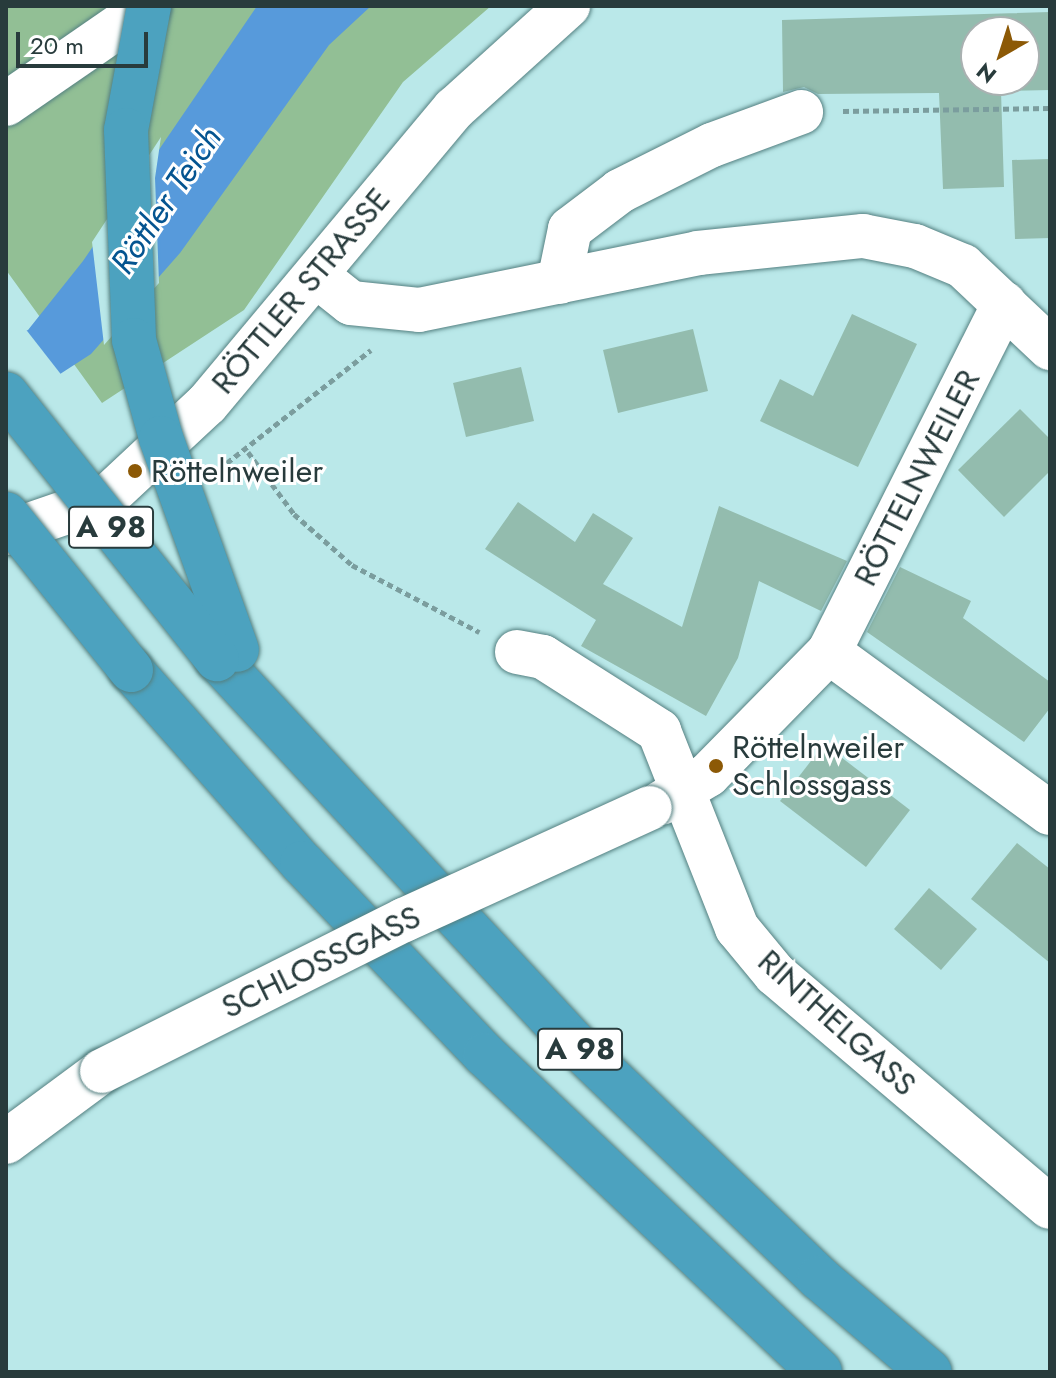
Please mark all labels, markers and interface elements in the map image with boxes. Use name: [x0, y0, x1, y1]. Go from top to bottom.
scale bar: [20, 16, 152, 66]
north arrow: [960, 16, 1040, 96]
text: 20 m: [30, 28, 84, 63]
text: N: [969, 55, 1003, 91]
water label: Röttler Teich: [102, 119, 230, 281]
street label: RÖTTLER STRASSE: [204, 180, 398, 402]
street label: RÖTTELNWEILER: [846, 364, 988, 592]
place label: Röttelnweiler: [151, 452, 323, 490]
marker: Röttelnweiler: [126, 462, 144, 480]
road number: A 98: [67, 501, 155, 553]
place label: Röttelnweiler Schlossgass: [732, 729, 904, 804]
marker: Röttelnweiler Schlossgass: [707, 757, 725, 775]
street label: SCHLOSSGASS: [215, 897, 427, 1027]
street label: RINTHELGASS: [750, 942, 924, 1104]
road number: A 98: [536, 1023, 624, 1075]

